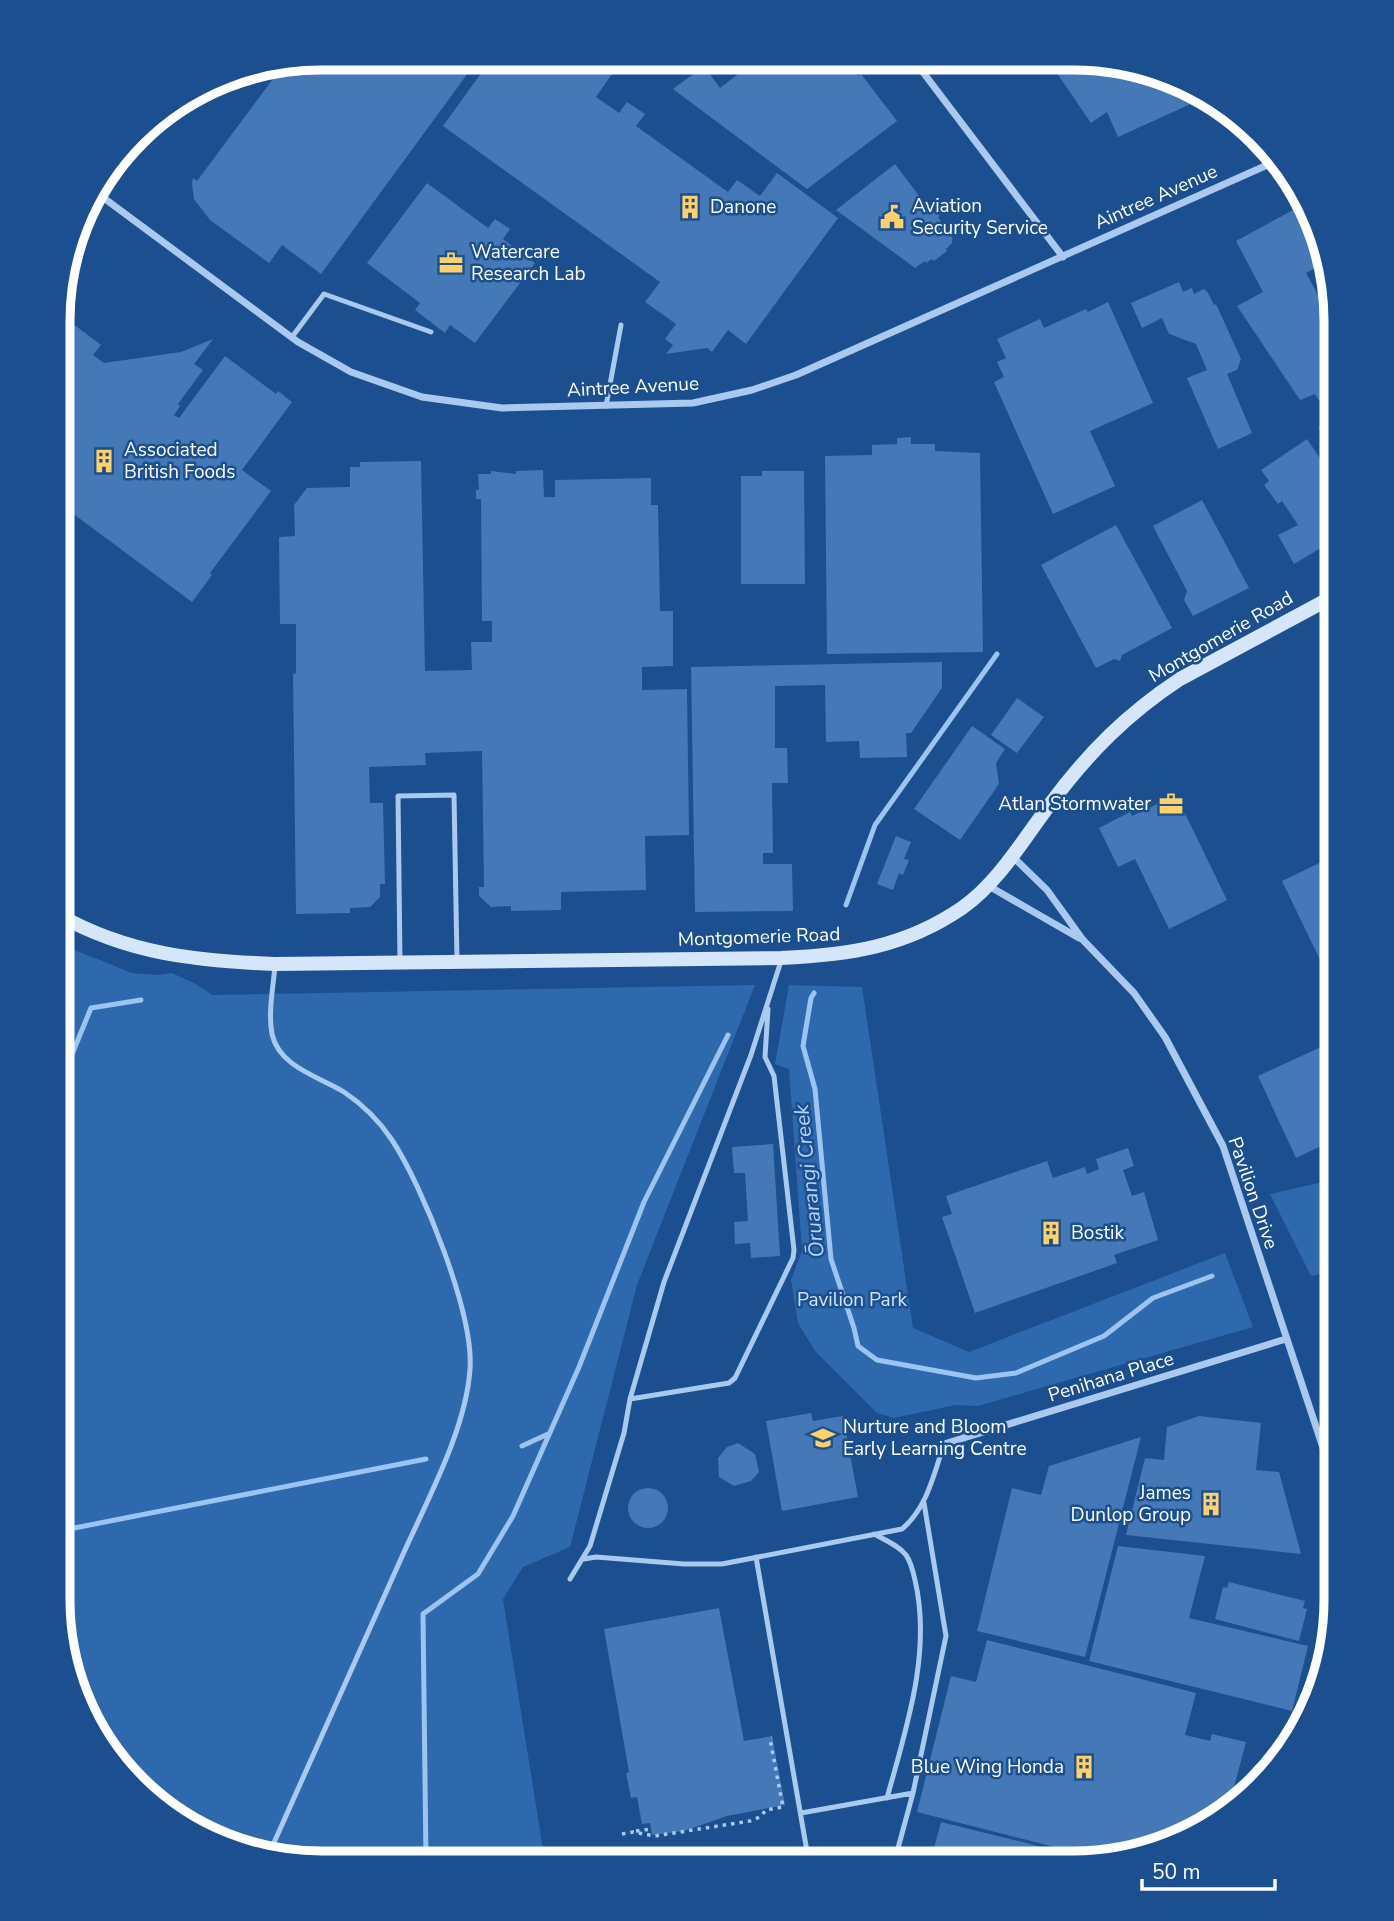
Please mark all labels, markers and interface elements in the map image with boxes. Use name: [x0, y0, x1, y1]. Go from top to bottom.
street label: Aintree Avenue: [1090, 158, 1222, 236]
building icon: Danone: [676, 193, 704, 221]
place label: Aviation Security Service: [912, 193, 1048, 241]
place label: Danone: [710, 194, 776, 220]
public building icon: Aviation Security Service: [878, 203, 906, 231]
place label: Watercare Research Lab: [471, 239, 586, 287]
office icon: Watercare Research Lab: [437, 249, 465, 277]
street label: Aintree Avenue: [566, 371, 700, 403]
place label: Associated British Foods: [124, 437, 235, 485]
building icon: Associated British Foods: [90, 447, 118, 475]
street label: Montgomerie Road: [1144, 585, 1298, 689]
office icon: Atlan Stormwater: [1157, 790, 1185, 818]
place label: Atlan Stormwater: [998, 791, 1151, 817]
street label: Montgomerie Road: [677, 921, 841, 953]
water label: Ōruarangi Creek: [787, 1102, 831, 1259]
street label: Pavilion Drive: [1222, 1133, 1284, 1253]
building icon: Bostik: [1037, 1219, 1065, 1247]
place label: Bostik: [1071, 1220, 1125, 1246]
park label: Pavilion Park: [797, 1287, 907, 1313]
street label: Penihana Place: [1045, 1346, 1177, 1408]
place label: Nurture and Bloom Early Learning Centre: [843, 1414, 1027, 1462]
school or university icon: Nurture and Bloom Early Learning Centre: [809, 1424, 837, 1452]
place label: James Dunlop Group: [1071, 1480, 1191, 1528]
building icon: James Dunlop Group: [1197, 1490, 1225, 1518]
building icon: Blue Wing Honda: [1070, 1753, 1098, 1781]
place label: Blue Wing Honda: [911, 1754, 1064, 1780]
scale bar: [1142, 1848, 1275, 1892]
text: 50 m: [1152, 1858, 1201, 1886]

